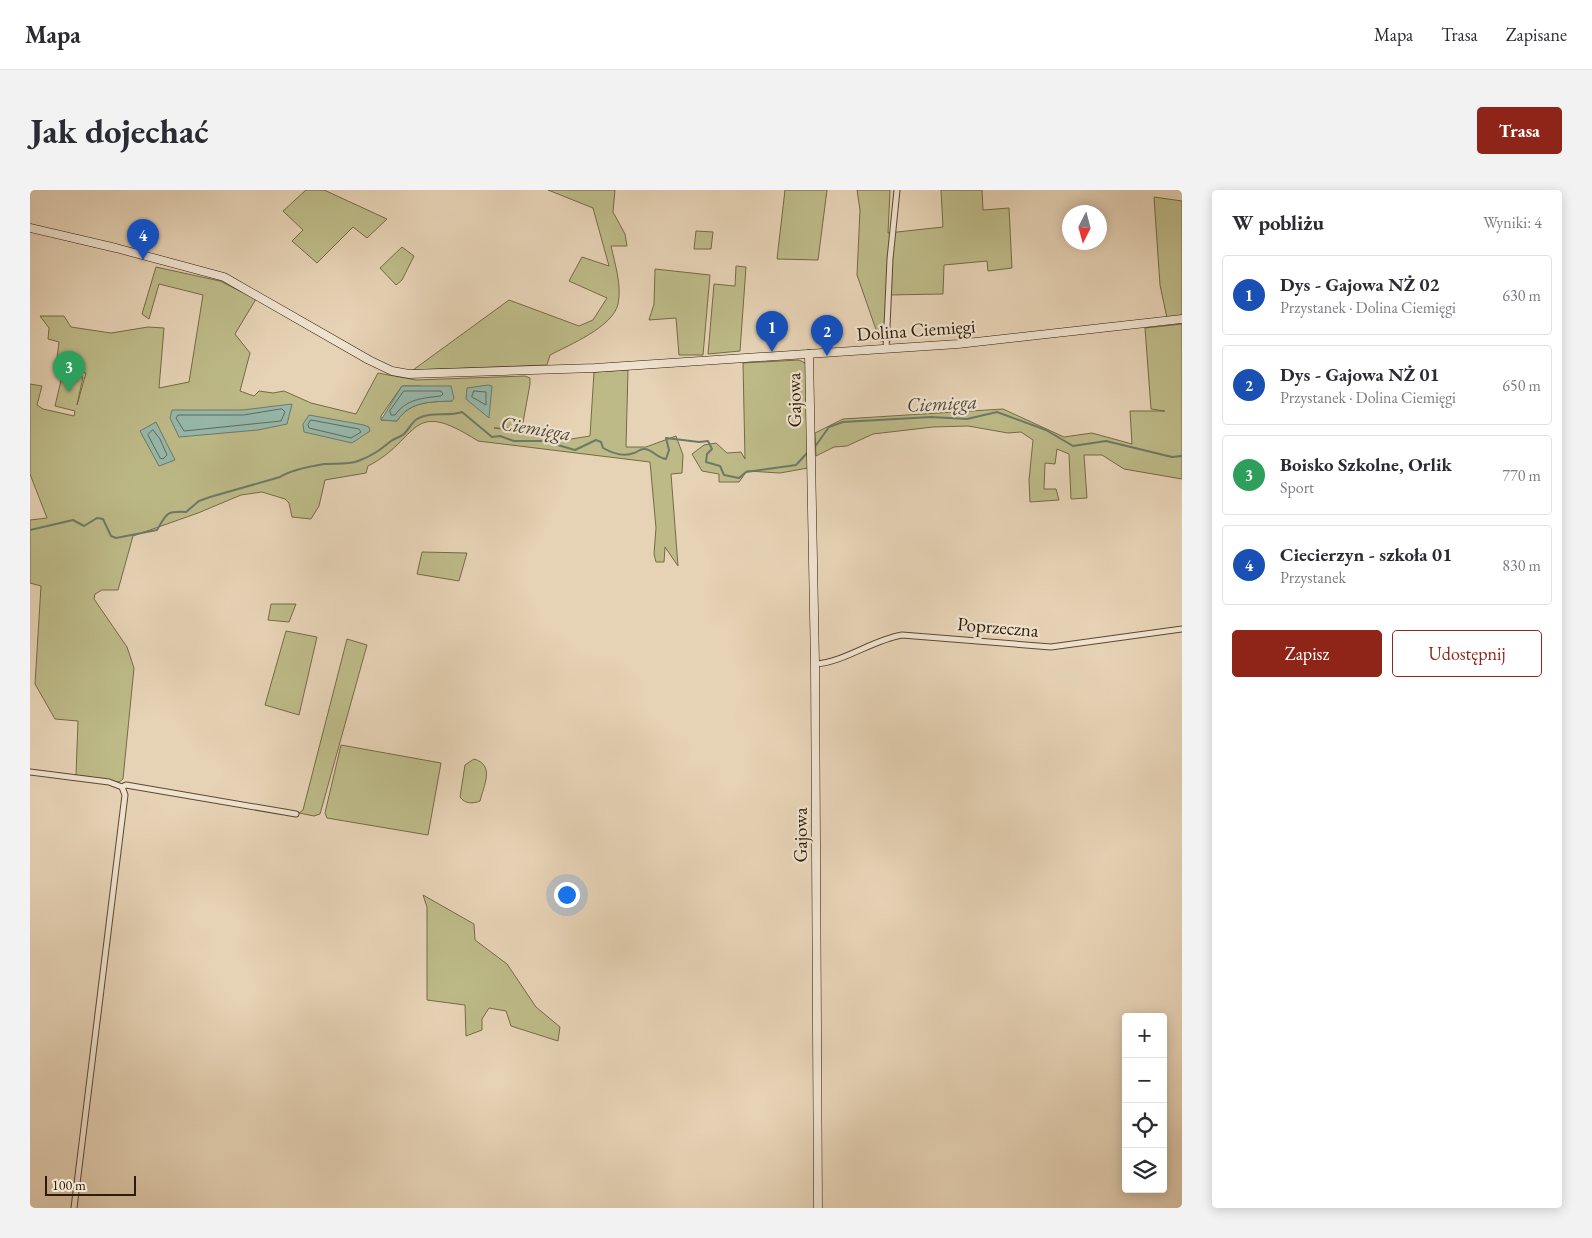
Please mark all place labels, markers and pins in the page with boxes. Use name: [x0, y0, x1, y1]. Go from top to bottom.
pin: 4: [127, 219, 159, 260]
pin: 1: [756, 311, 788, 352]
pin: 2: [811, 315, 843, 356]
pin: 3: [53, 351, 85, 392]

